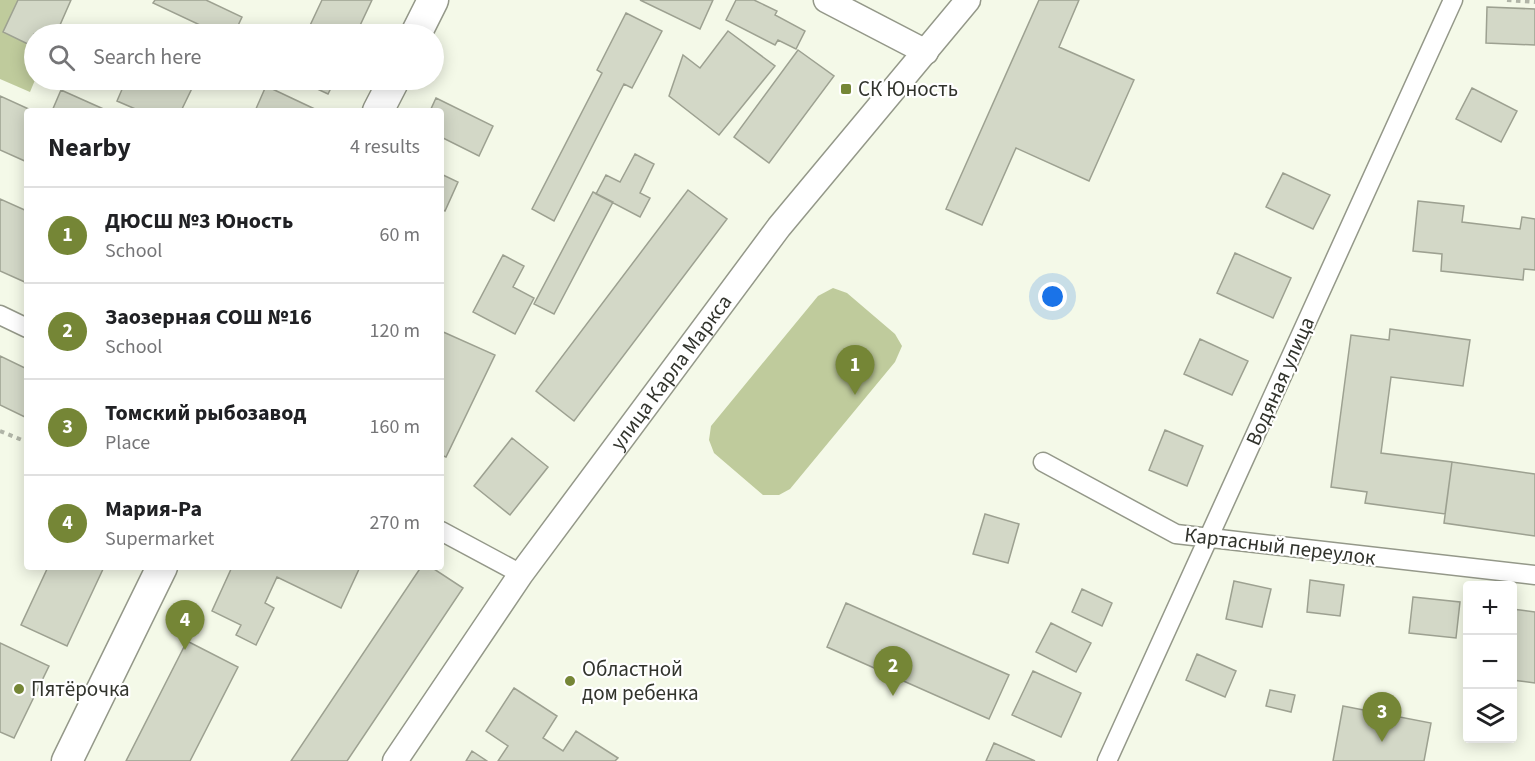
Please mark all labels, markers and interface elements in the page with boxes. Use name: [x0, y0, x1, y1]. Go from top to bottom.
search box: [24, 24, 444, 90]
icon: search: [45, 41, 78, 74]
text: Search here: [93, 41, 201, 73]
place label: СК Юность: [858, 74, 958, 104]
marker: СК Юность: [839, 82, 853, 96]
text: Nearby: [48, 129, 131, 166]
text: 4 results: [350, 133, 420, 161]
text: ДЮСШ №3 Юность: [105, 205, 293, 237]
text: 1: [62, 221, 73, 249]
text: 60 m: [380, 221, 420, 249]
text: School: [105, 237, 162, 265]
your location: [1038, 282, 1067, 311]
street label: улица Карла Маркса: [603, 288, 739, 456]
text: Заозерная СОШ №16: [105, 301, 312, 333]
street label: Водяная улица: [1238, 312, 1322, 450]
text: 2: [62, 317, 73, 345]
text: 120 m: [370, 317, 420, 345]
text: School: [105, 333, 162, 361]
pin: 1: [836, 346, 874, 395]
text: Томский рыбозавод: [105, 397, 306, 429]
text: 3: [62, 413, 73, 441]
text: 160 m: [370, 413, 420, 441]
text: Place: [105, 429, 150, 457]
text: Мария-Ра: [105, 493, 202, 525]
text: 4: [62, 509, 73, 537]
text: 270 m: [370, 509, 420, 537]
street label: Картасный переулок: [1183, 519, 1378, 573]
text: Supermarket: [105, 525, 214, 553]
map controls: [1463, 581, 1517, 743]
button: +: [1463, 581, 1517, 635]
pin: 4: [166, 600, 204, 650]
button: −: [1463, 635, 1517, 689]
pin: 2: [874, 646, 912, 696]
place label: Областной дом ребенка: [582, 654, 699, 708]
place label: Пятёрочка: [31, 674, 130, 704]
marker: Областной дом ребенка: [563, 674, 577, 688]
marker: Пятёрочка: [12, 682, 26, 696]
button: layers: [1463, 689, 1517, 743]
pin: 3: [1362, 692, 1402, 742]

